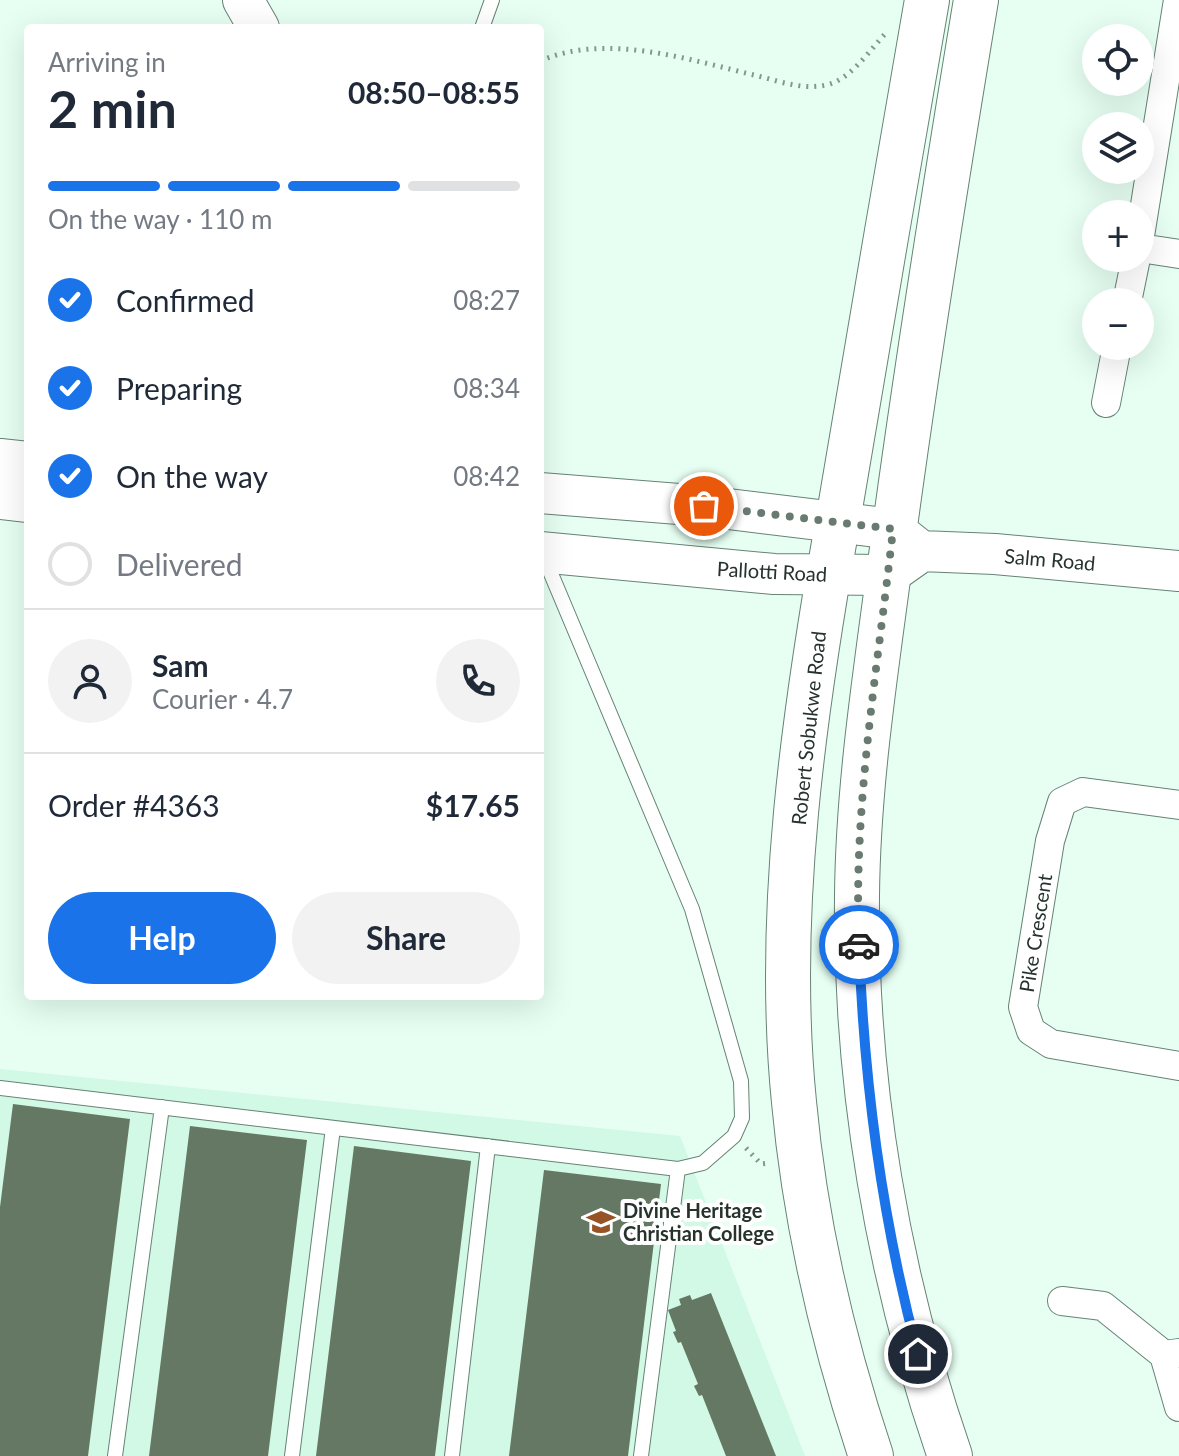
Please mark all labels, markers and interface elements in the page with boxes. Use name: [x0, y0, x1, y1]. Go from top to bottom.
map controls: [1082, 24, 1154, 360]
button: locate: [1082, 24, 1154, 96]
text: Arriving in: [48, 46, 166, 78]
text: 08:50–08:55: [348, 74, 520, 110]
text: 2 min: [48, 77, 177, 139]
button: layers: [1082, 112, 1154, 184]
button: +: [1082, 200, 1154, 272]
text: On the way · 110 m: [48, 203, 272, 235]
icon: check: [48, 278, 92, 322]
text: Confirmed: [116, 282, 255, 318]
text: 08:27: [453, 284, 520, 316]
button: −: [1082, 288, 1154, 360]
icon: check: [48, 366, 92, 410]
text: Preparing: [116, 370, 242, 406]
text: 08:34: [453, 372, 520, 404]
icon: check: [48, 454, 92, 498]
text: On the way: [116, 458, 268, 494]
text: 08:42: [453, 460, 520, 492]
pin: [670, 472, 738, 540]
icon: bag: [682, 484, 726, 528]
street label: Salm Road: [1003, 543, 1097, 575]
text: Delivered: [116, 546, 243, 582]
street label: Pallotti Road: [716, 556, 828, 586]
street label: Robert Sobukwe Road: [786, 630, 830, 826]
button: person: [48, 639, 132, 723]
button: phone: [436, 639, 520, 723]
text: Sam: [152, 647, 209, 683]
text: Courier · 4.7: [152, 683, 293, 715]
text: Order #4363: [48, 787, 220, 823]
text: $17.65: [426, 787, 520, 823]
street label: Pike Crescent: [1014, 872, 1056, 994]
button: Help: [48, 892, 276, 984]
button: Share: [292, 892, 520, 984]
courier: [819, 905, 899, 985]
icon: car: [837, 923, 881, 967]
place label: Divine Heritage Christian College: [623, 1198, 775, 1245]
school or university icon: Divine Heritage Christian College: [586, 1207, 616, 1237]
pin: [884, 1320, 952, 1388]
icon: home: [896, 1332, 940, 1376]

